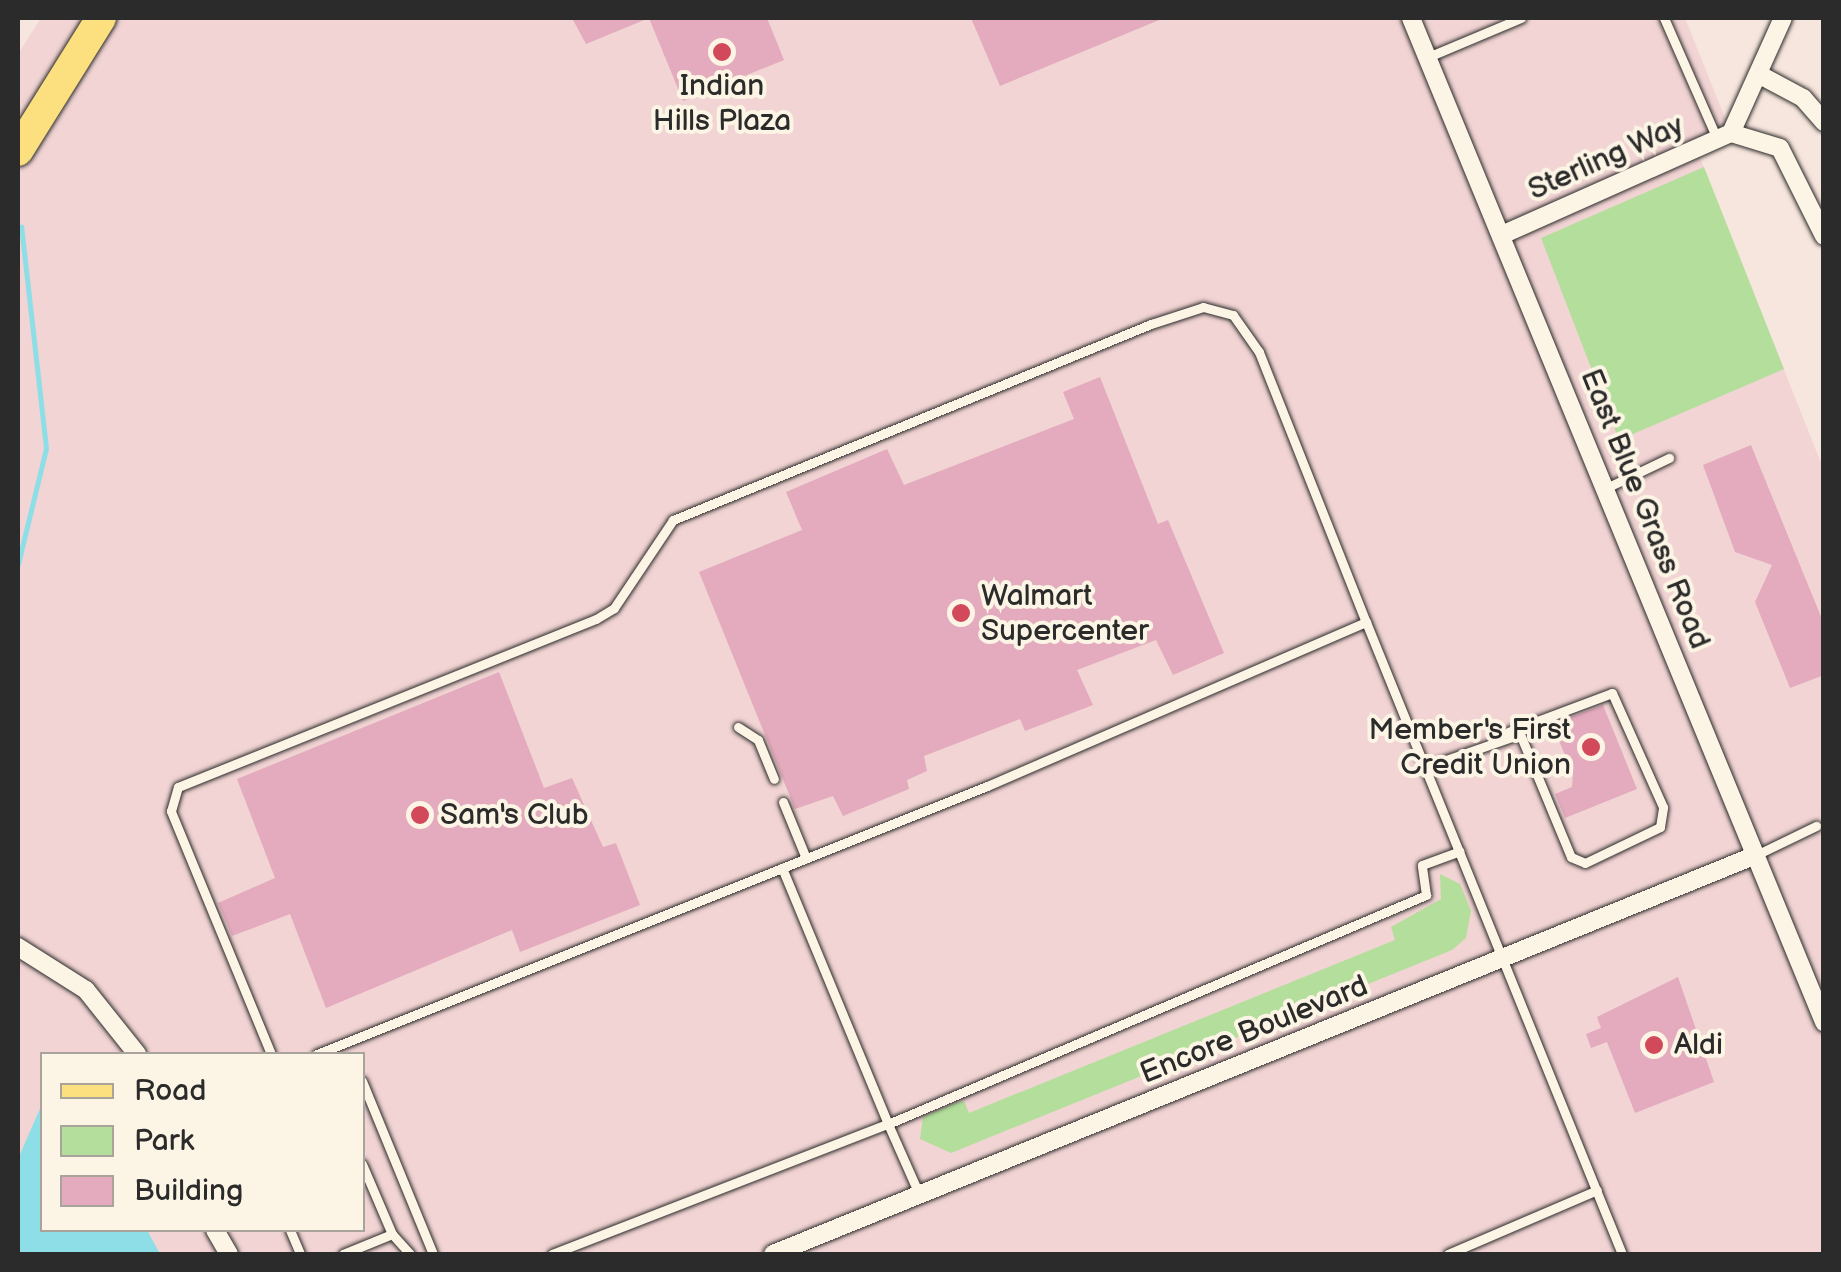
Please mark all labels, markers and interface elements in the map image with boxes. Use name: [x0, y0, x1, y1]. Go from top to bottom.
marker: Indian Hills Plaza: [711, 41, 733, 63]
place label: Indian Hills Plaza: [653, 68, 791, 138]
street label: Sterling Way: [1522, 108, 1690, 208]
street label: East Blue Grass Road: [1572, 364, 1718, 654]
place label: Walmart Supercenter: [981, 578, 1149, 648]
marker: Walmart Supercenter: [950, 602, 972, 624]
place label: Member's First Credit Union: [1368, 712, 1571, 782]
marker: Member's First Credit Union: [1580, 736, 1602, 758]
place label: Sam's Club: [440, 797, 589, 833]
marker: Sam's Club: [409, 804, 431, 826]
street label: Encore Boulevard: [1135, 968, 1373, 1092]
place label: Aldi: [1674, 1027, 1723, 1063]
marker: Aldi: [1643, 1034, 1665, 1056]
legend: [40, 1052, 365, 1232]
text: Road: [134, 1073, 207, 1109]
text: Park: [134, 1123, 194, 1159]
text: Building: [134, 1173, 243, 1209]

